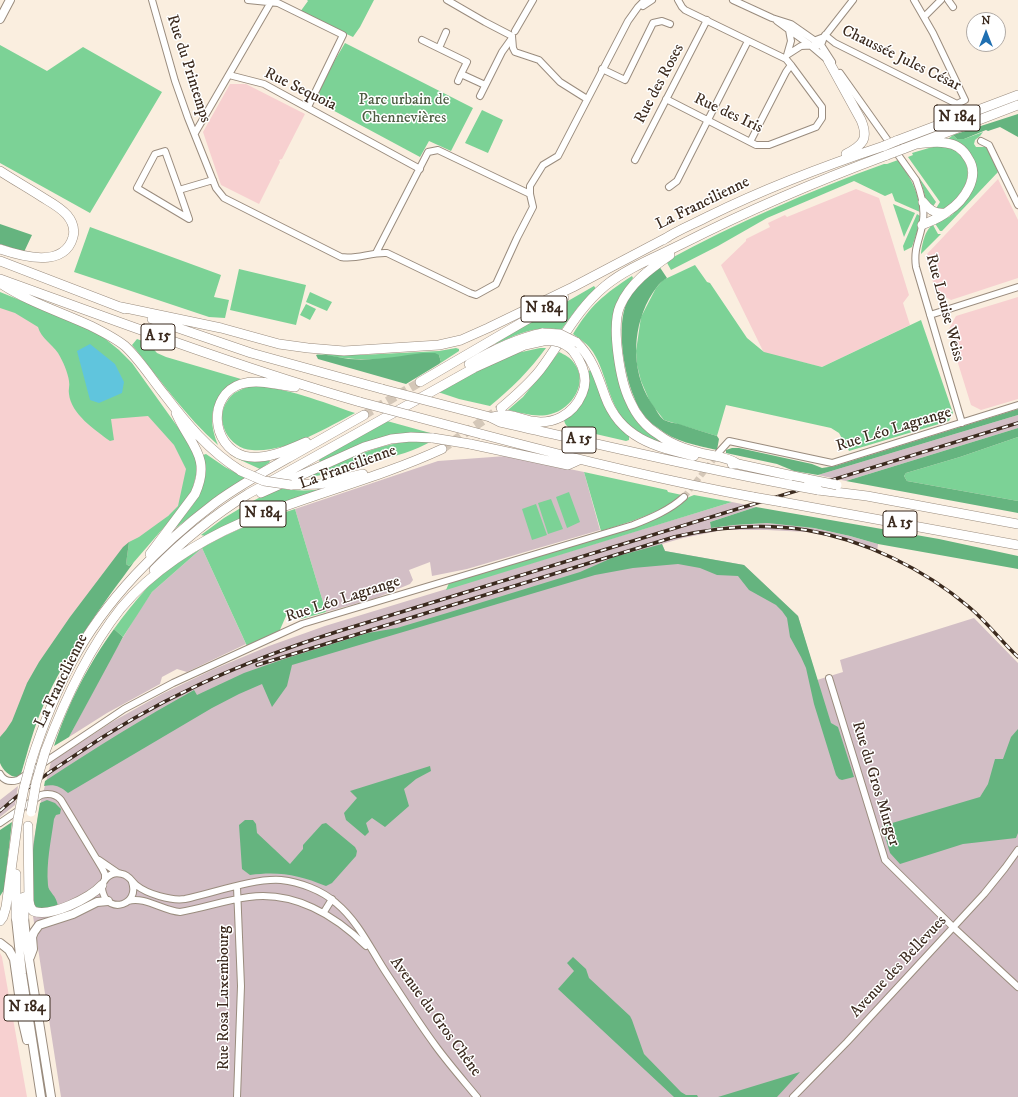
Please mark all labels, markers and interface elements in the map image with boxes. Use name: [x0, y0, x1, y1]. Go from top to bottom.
north arrow: [966, 12, 1006, 52]
street label: Rue du Printemps: [162, 13, 214, 125]
text: N: [981, 14, 991, 28]
street label: Chaussée Jules César: [838, 22, 964, 96]
street label: Rue des Roses: [631, 41, 689, 127]
street label: Rue Sequoia: [261, 64, 339, 116]
street label: Rue des Iris: [690, 90, 766, 138]
park label: Parc urbain de Chennevières: [359, 91, 449, 129]
road number: N 184: [934, 105, 980, 131]
street label: La Francilienne: [653, 173, 753, 235]
street label: Rue Louise Weiss: [920, 252, 968, 364]
road number: N 184: [521, 296, 567, 322]
road number: A 15: [141, 324, 175, 350]
street label: Rue Léo Lagrange: [834, 403, 954, 457]
road number: A 15: [562, 427, 596, 453]
street label: La Francilienne: [297, 442, 399, 494]
road number: N 184: [240, 501, 286, 527]
road number: A 15: [883, 511, 917, 537]
street label: Rue Léo Lagrange: [283, 572, 403, 628]
street label: La Francilienne: [31, 631, 93, 731]
street label: Rue du Gros Murger: [847, 719, 903, 849]
street label: Avenue des Bellevues: [847, 912, 951, 1022]
street label: Rue Rosa Luxembourg: [215, 926, 235, 1070]
street label: Avenue du Gros Chêne: [385, 954, 485, 1080]
road number: N 184: [4, 995, 50, 1021]

